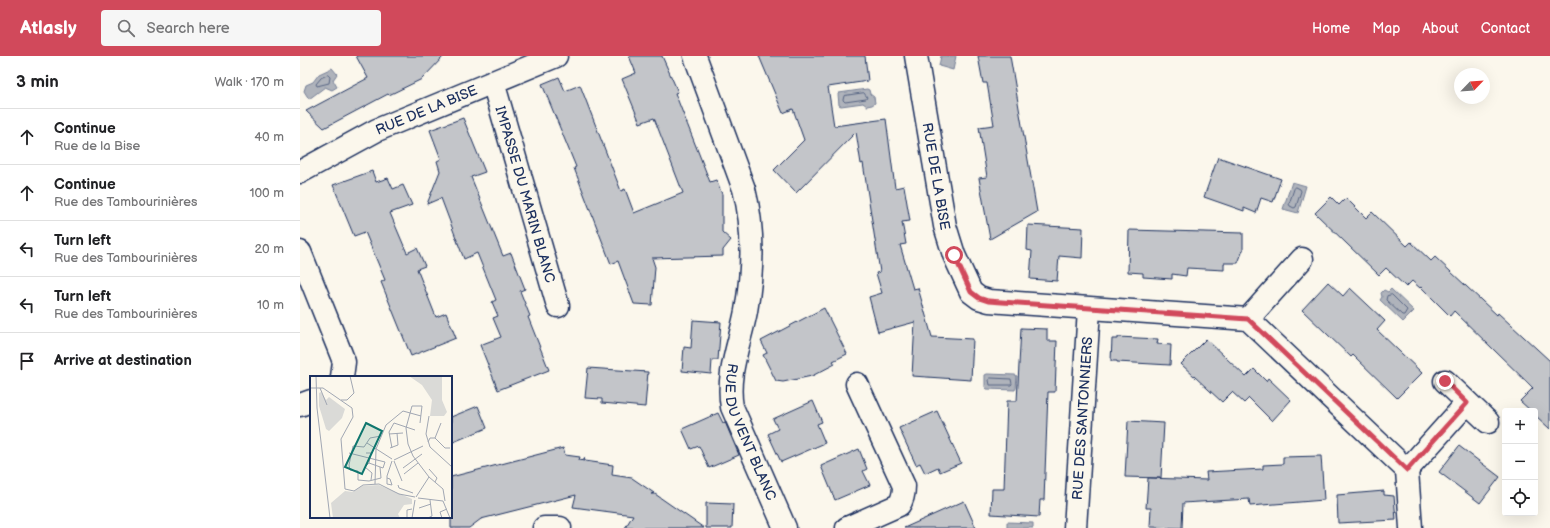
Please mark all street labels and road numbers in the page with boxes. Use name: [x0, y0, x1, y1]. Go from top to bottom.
street label: RUE DE LA BISE: [373, 81, 480, 138]
street label: IMPASSE DU MARIN BLANC: [492, 104, 559, 285]
street label: RUE DE LA BISE: [919, 121, 954, 231]
street label: RUE DES SANTONNIERS: [1068, 336, 1096, 500]
street label: RUE DU VENT BLANC: [722, 362, 780, 503]

